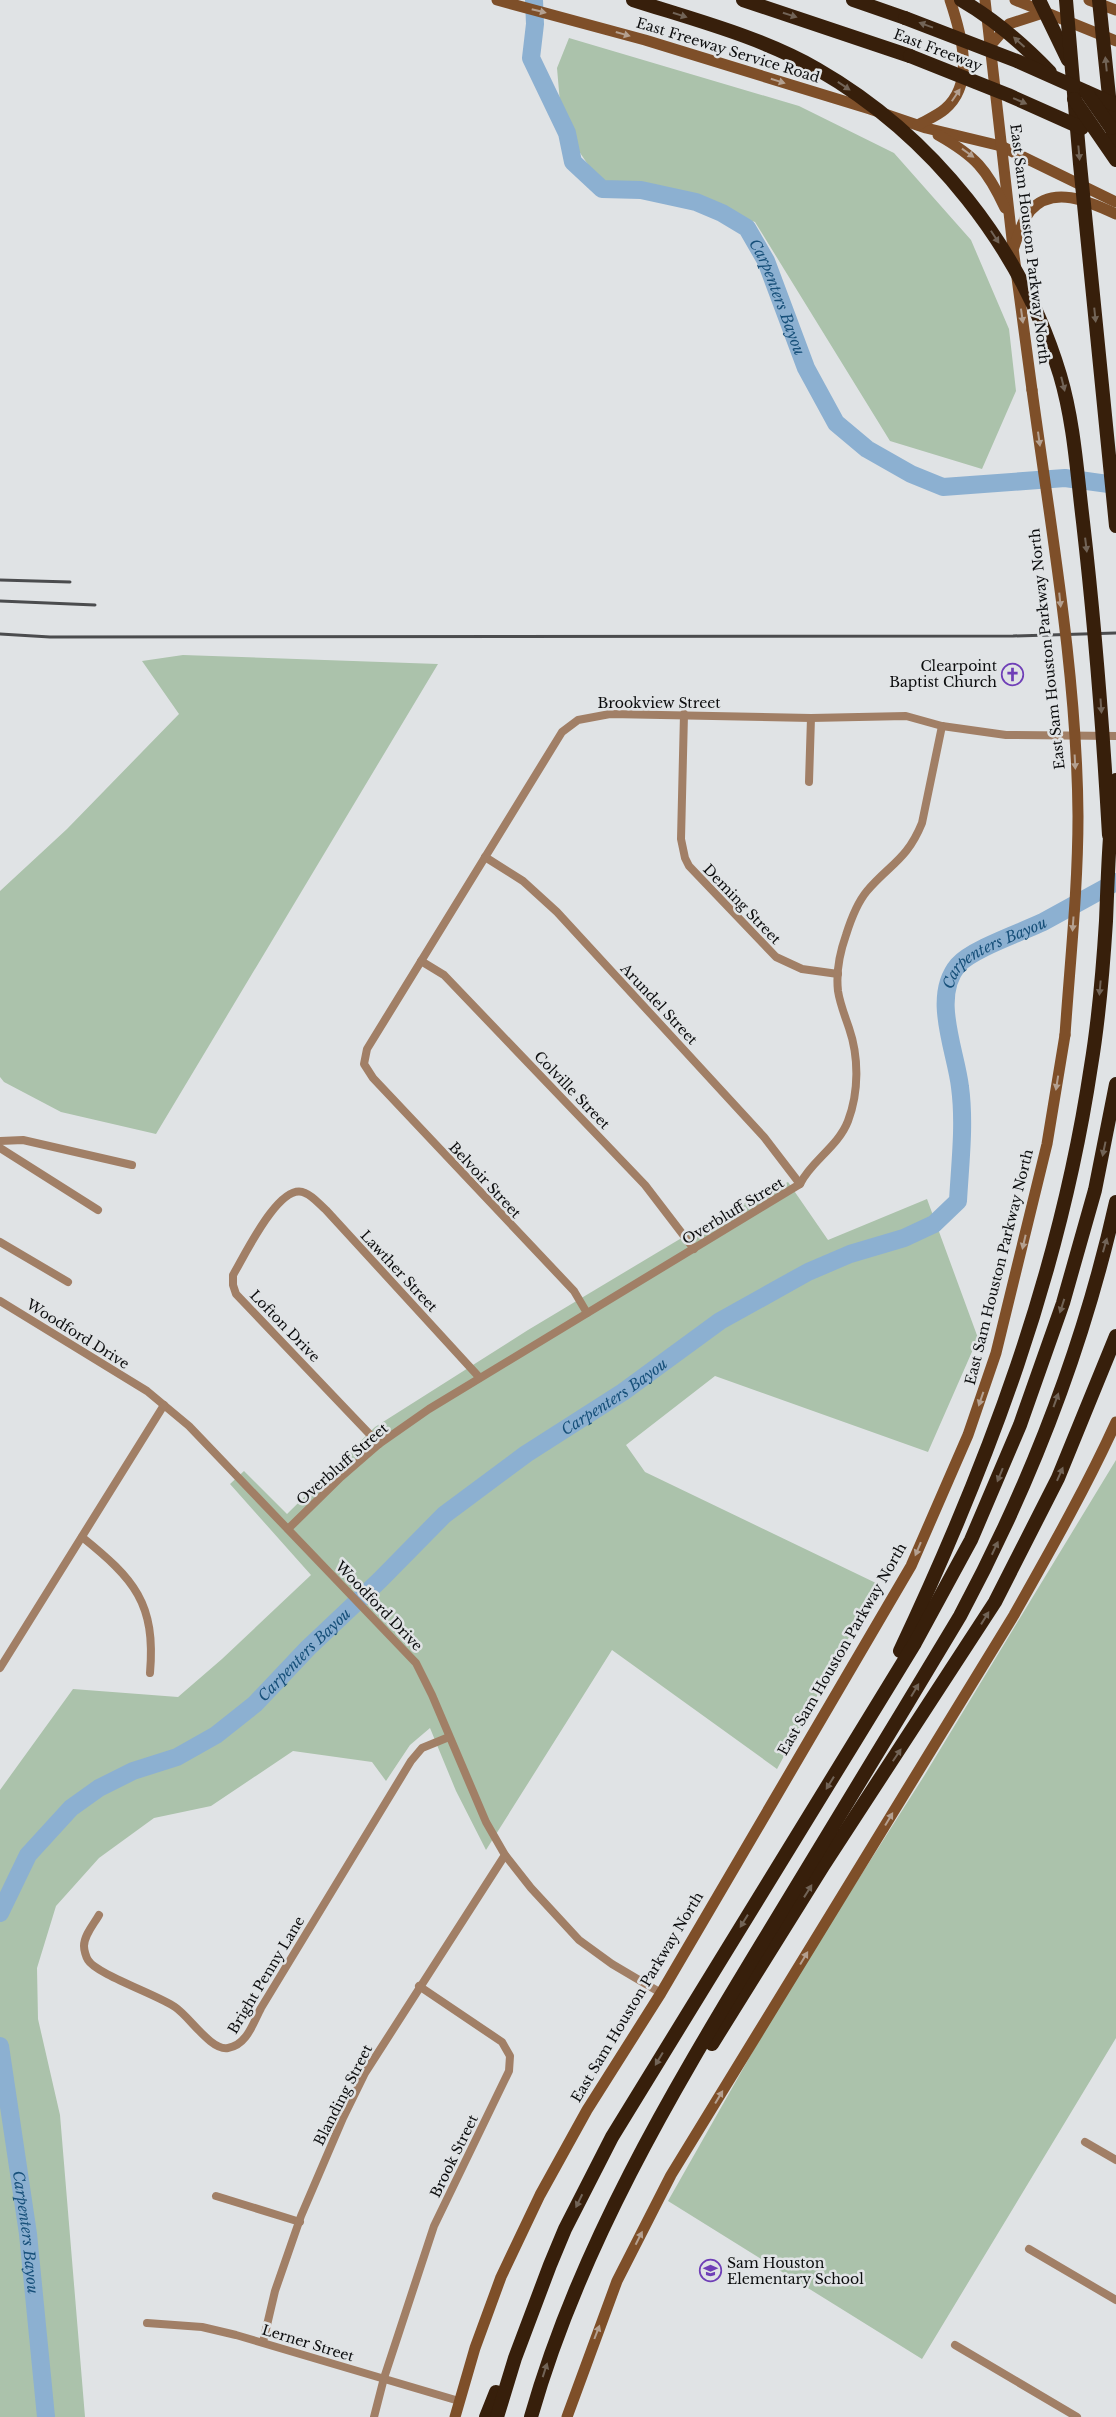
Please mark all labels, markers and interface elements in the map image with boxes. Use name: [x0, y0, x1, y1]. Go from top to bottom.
one-way arrow: [531, 7, 546, 15]
one-way arrow: [673, 11, 688, 19]
one-way arrow: [782, 11, 797, 19]
street label: East Freeway Service Road: [634, 13, 822, 87]
one-way arrow: [918, 21, 933, 29]
street label: East Freeway: [891, 25, 985, 75]
one-way arrow: [615, 30, 630, 38]
one-way arrow: [1013, 36, 1025, 48]
one-way arrow: [1101, 56, 1109, 72]
one-way arrow: [771, 77, 786, 85]
one-way arrow: [838, 81, 851, 91]
one-way arrow: [951, 89, 960, 102]
one-way arrow: [1013, 97, 1027, 105]
street label: East Sam Houston Parkway North: [1006, 123, 1054, 366]
one-way arrow: [1075, 146, 1083, 162]
one-way arrow: [961, 148, 975, 158]
one-way arrow: [990, 230, 1000, 244]
water label: Carpenters Bayou: [746, 235, 810, 358]
one-way arrow: [1091, 307, 1099, 323]
one-way arrow: [1018, 308, 1026, 324]
one-way arrow: [1059, 377, 1067, 392]
one-way arrow: [1035, 431, 1043, 447]
street label: East Sam Houston Parkway North: [1025, 527, 1069, 770]
one-way arrow: [1082, 537, 1090, 553]
one-way arrow: [1057, 592, 1065, 608]
place label: Clearpoint Baptist Church: [889, 657, 998, 691]
church icon: Clearpoint Baptist Church: [1001, 662, 1025, 686]
street label: Brookview Street: [597, 694, 721, 712]
one-way arrow: [1098, 699, 1106, 715]
one-way arrow: [1072, 754, 1080, 770]
street label: Deming Street: [699, 860, 785, 948]
water label: Carpenters Bayou: [938, 912, 1050, 991]
one-way arrow: [1069, 916, 1077, 932]
street label: Arundel Street: [616, 959, 702, 1049]
one-way arrow: [1096, 980, 1104, 996]
street label: Colville Street: [530, 1047, 614, 1133]
one-way arrow: [1053, 1076, 1061, 1092]
street label: Belvoir Street: [445, 1138, 525, 1222]
one-way arrow: [1099, 1142, 1107, 1158]
street label: East Sam Houston Parkway North: [961, 1147, 1037, 1387]
street label: Overbluff Street: [679, 1173, 788, 1248]
street label: Lawther Street: [357, 1226, 442, 1316]
one-way arrow: [1020, 1235, 1028, 1250]
one-way arrow: [1101, 1238, 1109, 1253]
street label: Lofton Drive: [246, 1286, 324, 1366]
street label: Woodford Drive: [22, 1295, 133, 1373]
one-way arrow: [1058, 1299, 1065, 1314]
water label: Carpenters Bayou: [557, 1354, 671, 1439]
one-way arrow: [977, 1392, 985, 1407]
one-way arrow: [1053, 1393, 1060, 1408]
street label: Overbluff Street: [292, 1419, 392, 1509]
one-way arrow: [1056, 1467, 1064, 1481]
one-way arrow: [996, 1468, 1004, 1483]
street label: East Sam Houston Parkway North: [774, 1539, 911, 1758]
one-way arrow: [991, 1541, 999, 1555]
one-way arrow: [914, 1542, 922, 1556]
street label: Woodford Drive: [331, 1557, 426, 1655]
water label: Carpenters Bayou: [253, 1604, 354, 1705]
one-way arrow: [980, 1612, 989, 1625]
one-way arrow: [911, 1684, 920, 1697]
one-way arrow: [892, 1748, 901, 1761]
one-way arrow: [825, 1776, 834, 1789]
one-way arrow: [884, 1813, 893, 1826]
one-way arrow: [803, 1884, 812, 1897]
street label: East Sam Houston Parkway North: [567, 1888, 707, 2105]
street label: Bright Penny Lane: [224, 1913, 308, 2037]
one-way arrow: [740, 1915, 749, 1928]
one-way arrow: [799, 1951, 808, 1965]
street label: Blanding Street: [310, 2041, 377, 2149]
one-way arrow: [655, 2053, 664, 2066]
one-way arrow: [715, 2090, 724, 2103]
street label: Brook Street: [426, 2111, 482, 2200]
water label: Carpenters Bayou: [9, 2169, 43, 2295]
one-way arrow: [575, 2194, 583, 2208]
one-way arrow: [635, 2231, 643, 2245]
place label: Sam Houston Elementary School: [727, 2254, 864, 2288]
school or university icon: Sam Houston Elementary School: [699, 2259, 723, 2283]
street label: Lerner Street: [260, 2321, 357, 2366]
one-way arrow: [594, 2324, 601, 2339]
one-way arrow: [542, 2363, 549, 2378]

